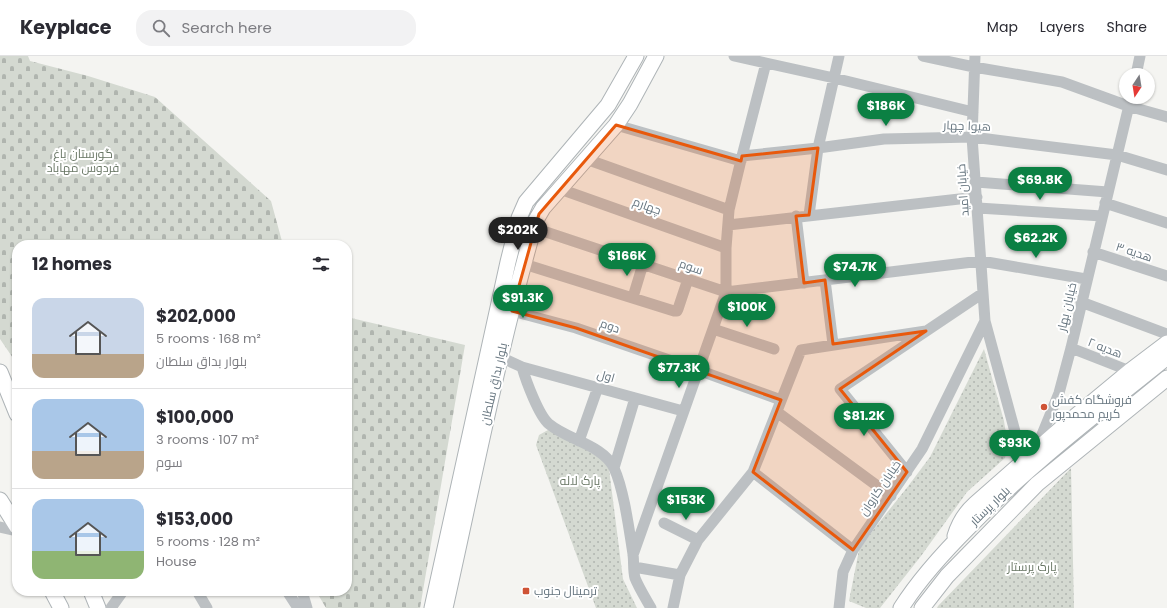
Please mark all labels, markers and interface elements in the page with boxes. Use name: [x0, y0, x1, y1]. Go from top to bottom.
search box: [136, 10, 416, 46]
text: Keyplace: [20, 14, 112, 41]
icon: search: [150, 17, 172, 39]
text: Search here: [182, 17, 272, 38]
text: Map: [987, 17, 1018, 37]
text: Layers: [1040, 17, 1084, 37]
text: Share: [1106, 17, 1147, 37]
north arrow: [1119, 68, 1155, 104]
map controls: [1119, 68, 1155, 104]
pin: $186K: [858, 93, 914, 127]
text: $186K: [866, 96, 906, 115]
street label: هیوا چهار: [942, 116, 991, 136]
park label: گورستان باغ فردوس مهاباد: [47, 145, 119, 176]
street label: خیابان امید: [952, 163, 973, 217]
pin: $69.8K: [1007, 167, 1073, 201]
text: $69.8K: [1017, 170, 1063, 189]
street label: چهارم: [630, 193, 664, 219]
pin: $202K: [490, 217, 546, 251]
text: $202K: [498, 220, 538, 239]
pin: $62.2K: [1003, 225, 1069, 259]
text: $62.2K: [1014, 228, 1058, 247]
street label: هدیه ۳: [1114, 238, 1155, 265]
pin: $166K: [599, 243, 655, 277]
text: $166K: [607, 246, 647, 265]
text: 12 homes: [32, 252, 112, 276]
icon: filters: [310, 253, 332, 275]
pin: $74.7K: [822, 254, 888, 288]
street label: سوم: [677, 255, 706, 279]
text: $74.7K: [833, 257, 877, 276]
street label: خیابان بهار: [1052, 281, 1080, 334]
pin: $91.3K: [490, 285, 556, 319]
text: $91.3K: [502, 288, 544, 307]
pin: $100K: [719, 294, 775, 328]
text: $100K: [727, 297, 767, 316]
text: $202,000: [156, 304, 236, 328]
icon: home: [64, 314, 112, 362]
street label: دوم: [598, 314, 623, 337]
text: 5 rooms · 168 m²: [156, 329, 261, 348]
street label: هدیه ۲: [1085, 333, 1125, 362]
street label: بلوار بداق سلطان: [476, 341, 511, 427]
text: بلوار بداق سلطان: [156, 352, 247, 371]
pin: $77.3K: [646, 355, 712, 389]
text: $77.3K: [657, 358, 701, 377]
street label: اول: [595, 365, 617, 386]
place label: فروشگاه کفش کریم محمدپور: [1051, 391, 1132, 423]
marker: فروشگاه کفش کریم محمدپور: [1039, 402, 1049, 412]
pin: $81.2K: [831, 403, 897, 437]
text: $100,000: [156, 405, 234, 429]
text: $81.2K: [843, 406, 885, 425]
icon: home: [64, 415, 112, 463]
text: 3 rooms · 107 m²: [156, 430, 259, 449]
pin: $93K: [991, 430, 1039, 464]
text: $93K: [998, 433, 1032, 452]
text: سوم: [156, 453, 182, 472]
street label: خیابان کاروان: [855, 457, 904, 519]
park label: پارک لاله: [560, 472, 601, 490]
street label: بلوار پرستار: [965, 482, 1014, 531]
pin: $153K: [658, 487, 714, 521]
text: $153K: [667, 490, 705, 509]
text: $153,000: [156, 507, 233, 531]
icon: home: [64, 515, 112, 563]
text: 5 rooms · 128 m²: [156, 532, 260, 551]
text: House: [156, 552, 196, 571]
park label: پارک پرستار: [1006, 558, 1058, 576]
place label: ترمینال جنوب: [534, 582, 598, 599]
marker: ترمینال جنوب: [521, 586, 531, 596]

